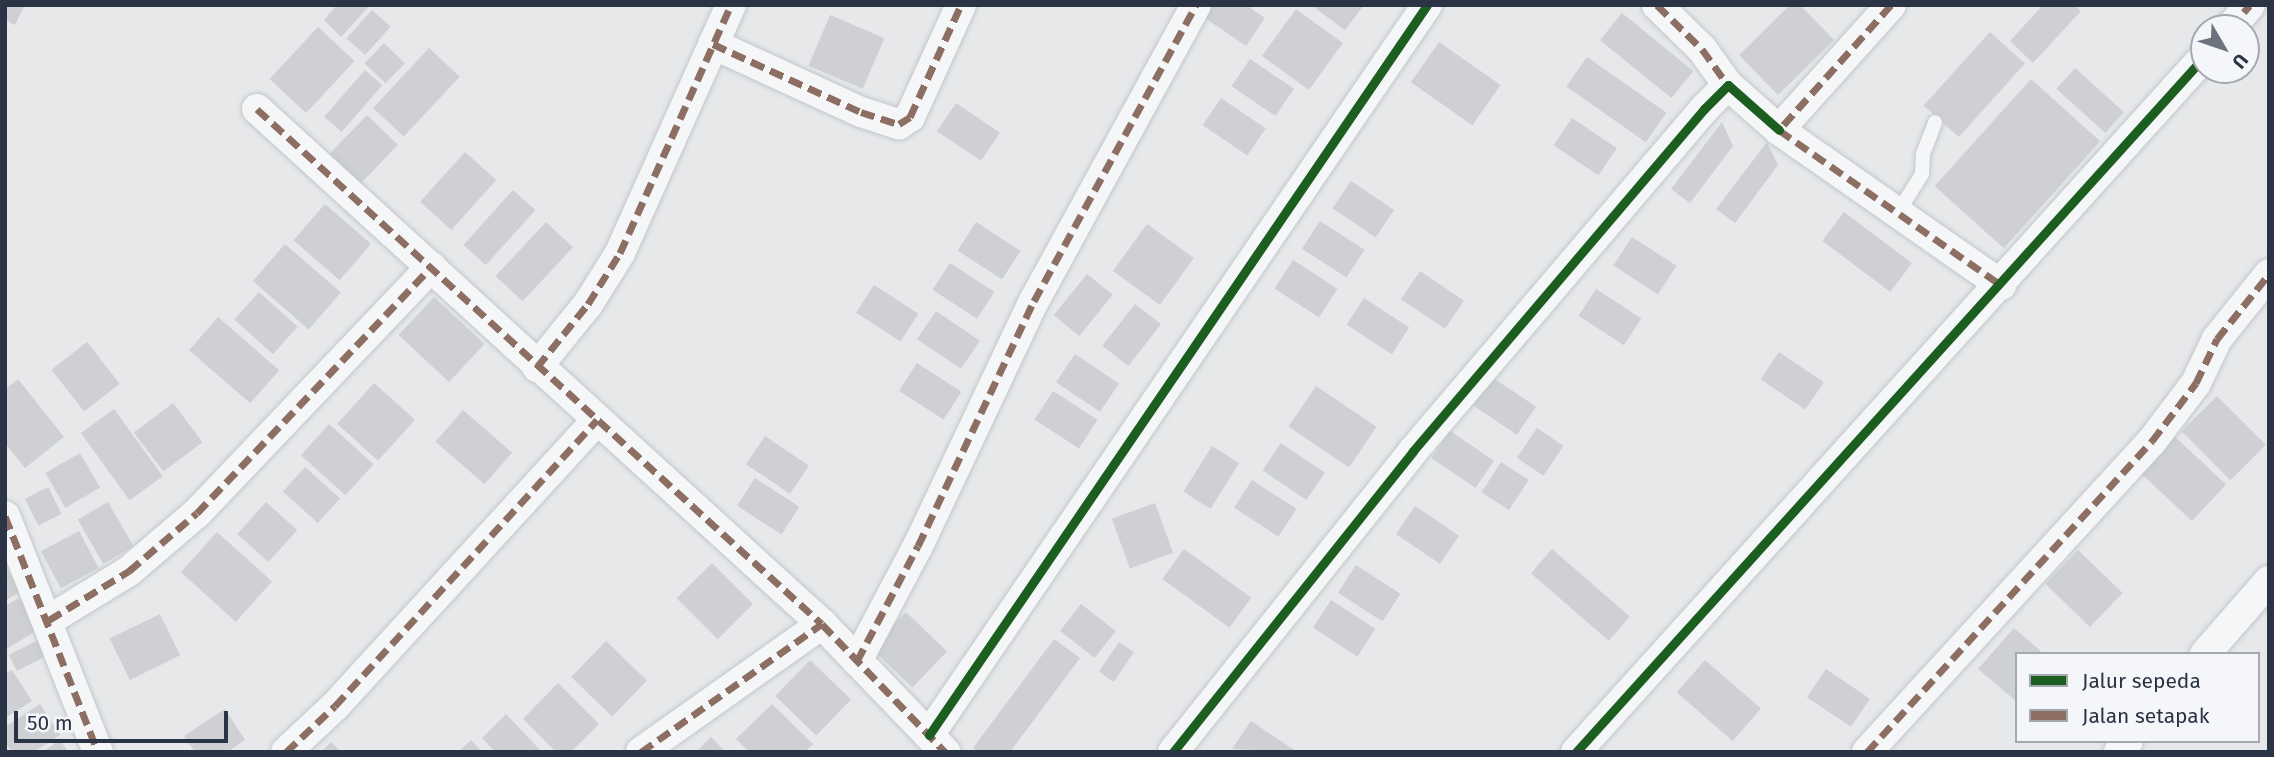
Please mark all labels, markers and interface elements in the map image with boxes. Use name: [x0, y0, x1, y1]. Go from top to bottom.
north arrow: [2190, 14, 2260, 84]
text: U: [2227, 49, 2253, 73]
legend: [2015, 652, 2260, 743]
text: Jalur sepeda: [2082, 668, 2201, 694]
scale bar: [18, 698, 231, 742]
text: Jalan setapak: [2082, 703, 2210, 729]
text: 50 m: [27, 710, 73, 736]

